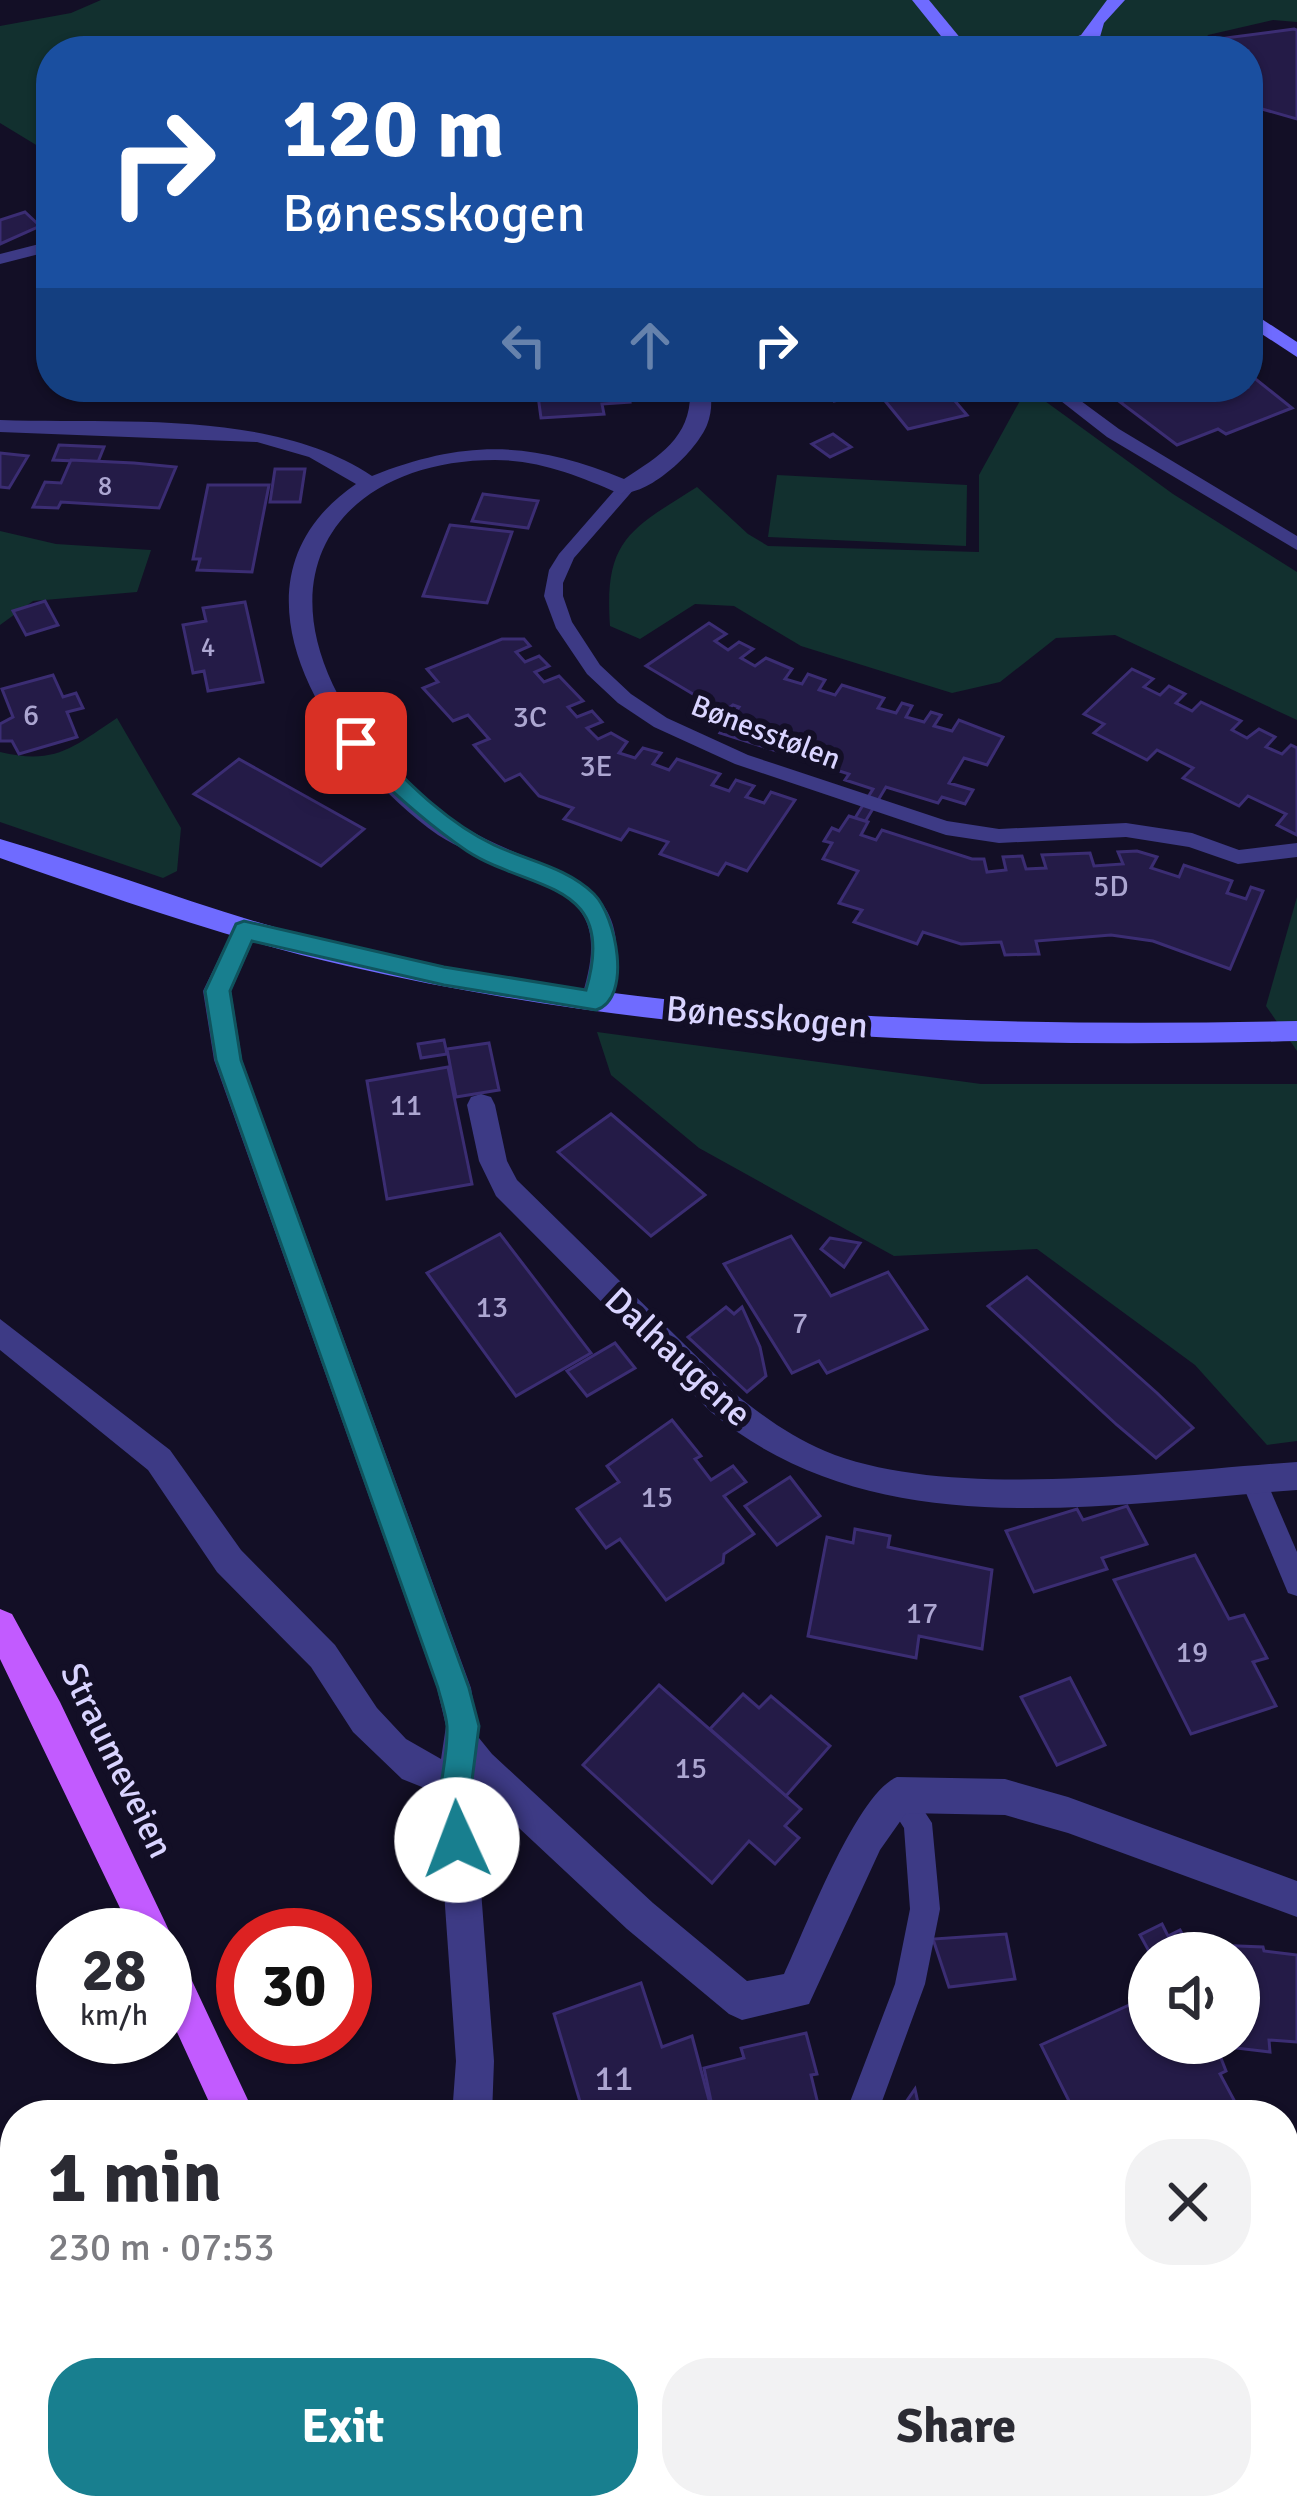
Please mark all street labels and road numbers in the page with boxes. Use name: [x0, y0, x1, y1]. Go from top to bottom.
street label: Bønesstølen: [686, 687, 846, 778]
street label: Bønesskogen: [664, 986, 870, 1049]
street label: Dalhaugene: [595, 1278, 761, 1436]
street label: Straumeveien: [50, 1656, 183, 1865]

